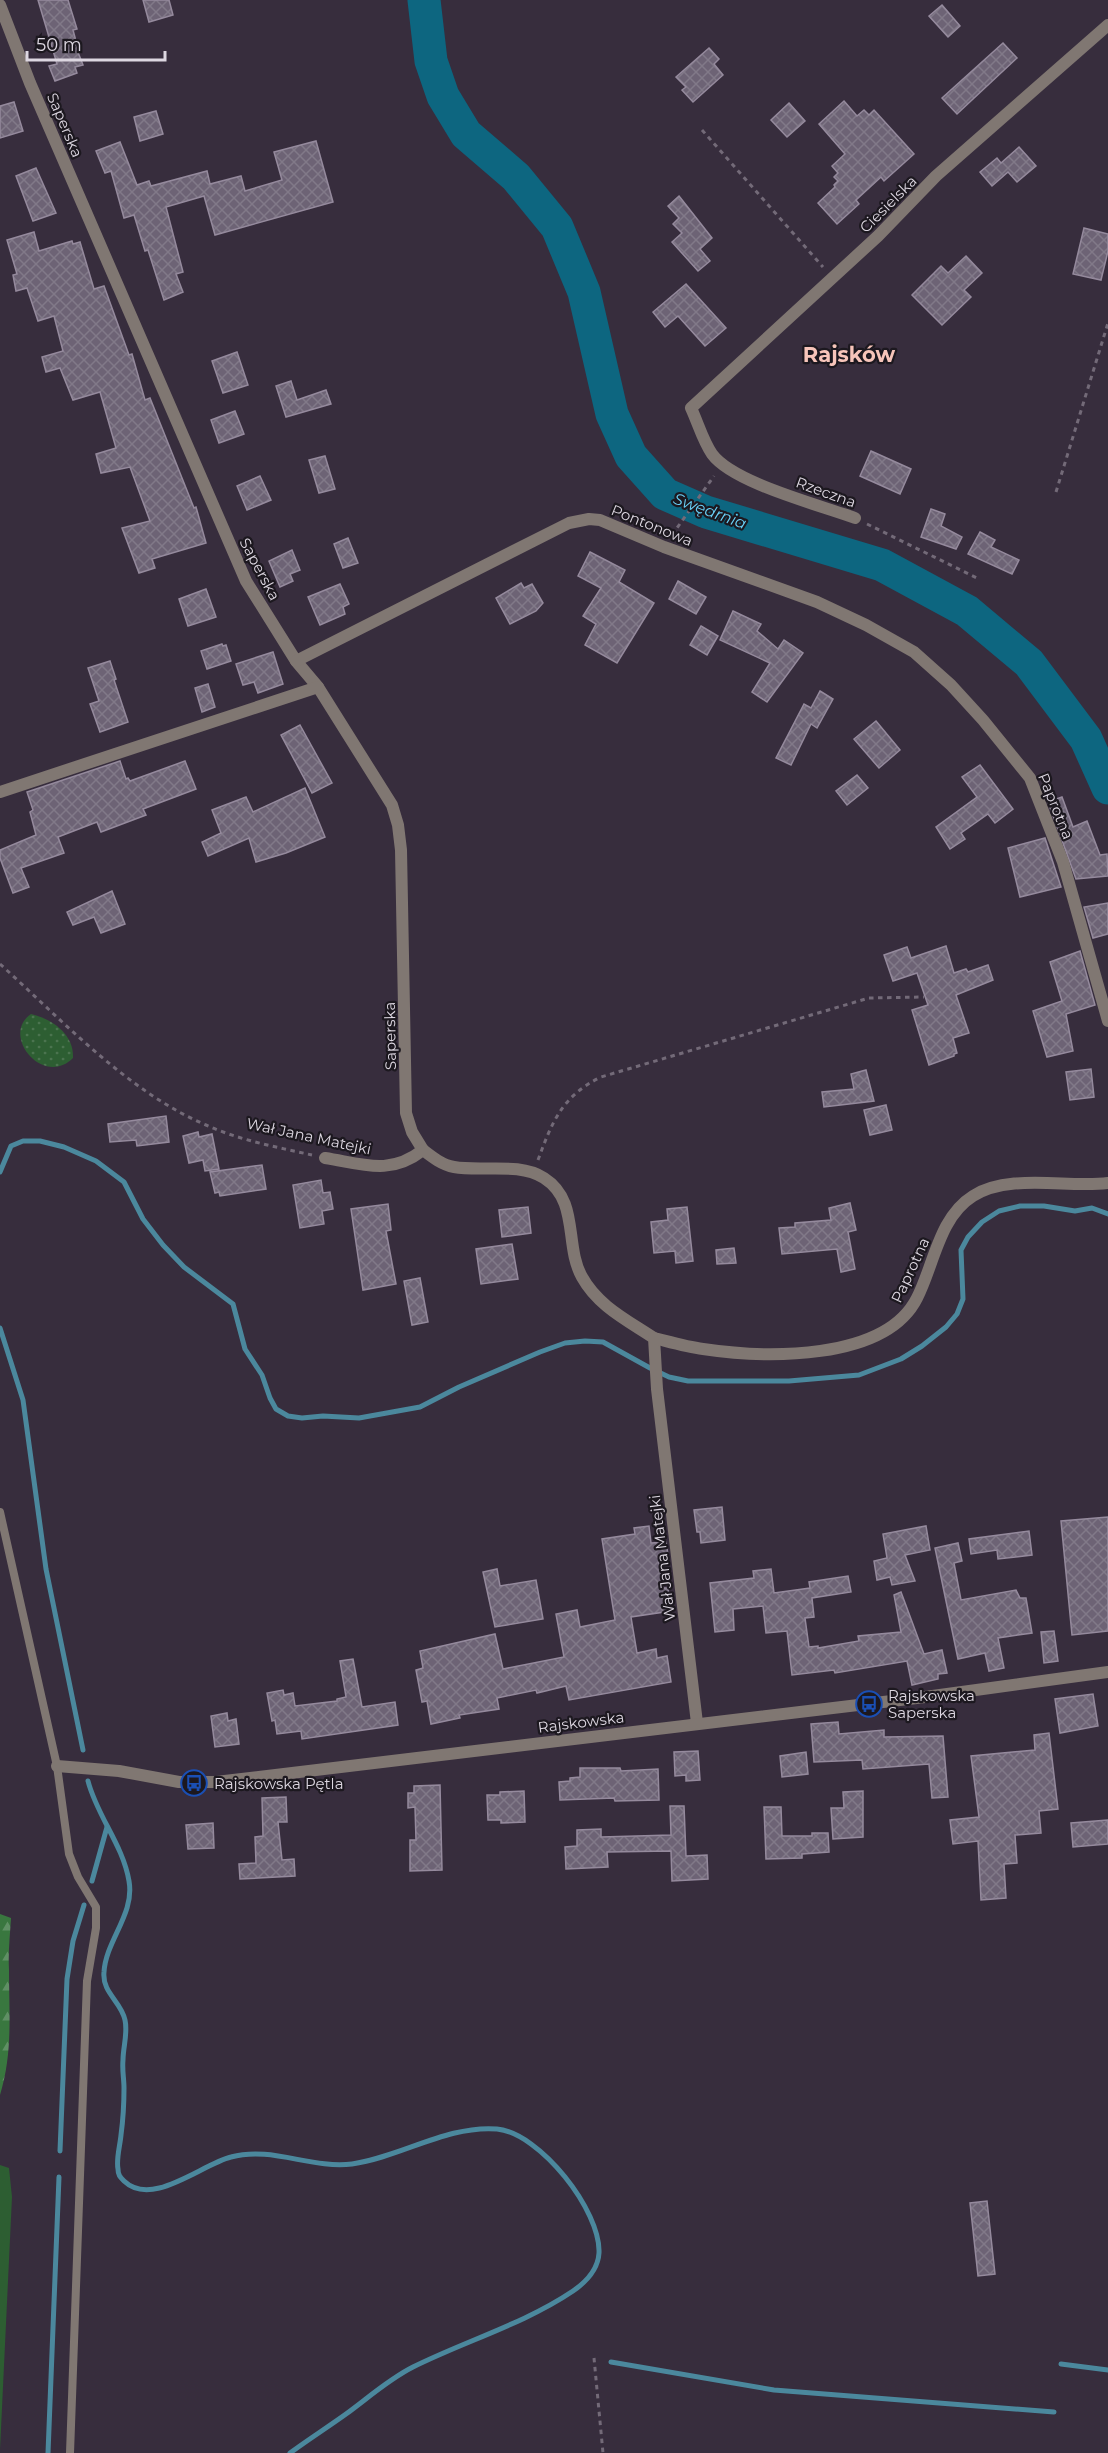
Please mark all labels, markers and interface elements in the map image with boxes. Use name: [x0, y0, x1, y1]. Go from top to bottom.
scale bar: [27, 24, 165, 62]
text: 50 m: [36, 34, 82, 56]
street label: Saperska: [43, 90, 87, 160]
street label: Ciesielska: [855, 171, 921, 237]
district label: Rajsków: [803, 342, 895, 367]
street label: Rzeczna: [793, 472, 859, 512]
water label: Swędrnia: [671, 489, 749, 533]
street label: Pontonowa: [608, 500, 696, 550]
street label: Saperska: [236, 534, 284, 604]
street label: Paprotna: [1034, 770, 1078, 842]
street label: Saperska: [380, 1002, 400, 1070]
street label: Wał Jana Matejki: [245, 1113, 373, 1159]
street label: Paprotna: [887, 1234, 933, 1306]
street label: Wał Jana Matejki: [645, 1494, 679, 1622]
place label: Rajskowska Saperska: [888, 1686, 975, 1722]
bus stop icon: Rajskowska Saperska: [854, 1689, 884, 1719]
street label: Rajskowska: [537, 1707, 625, 1737]
bus stop icon: Rajskowska Pętla: [179, 1768, 209, 1798]
place label: Rajskowska Pętla: [214, 1774, 344, 1793]

